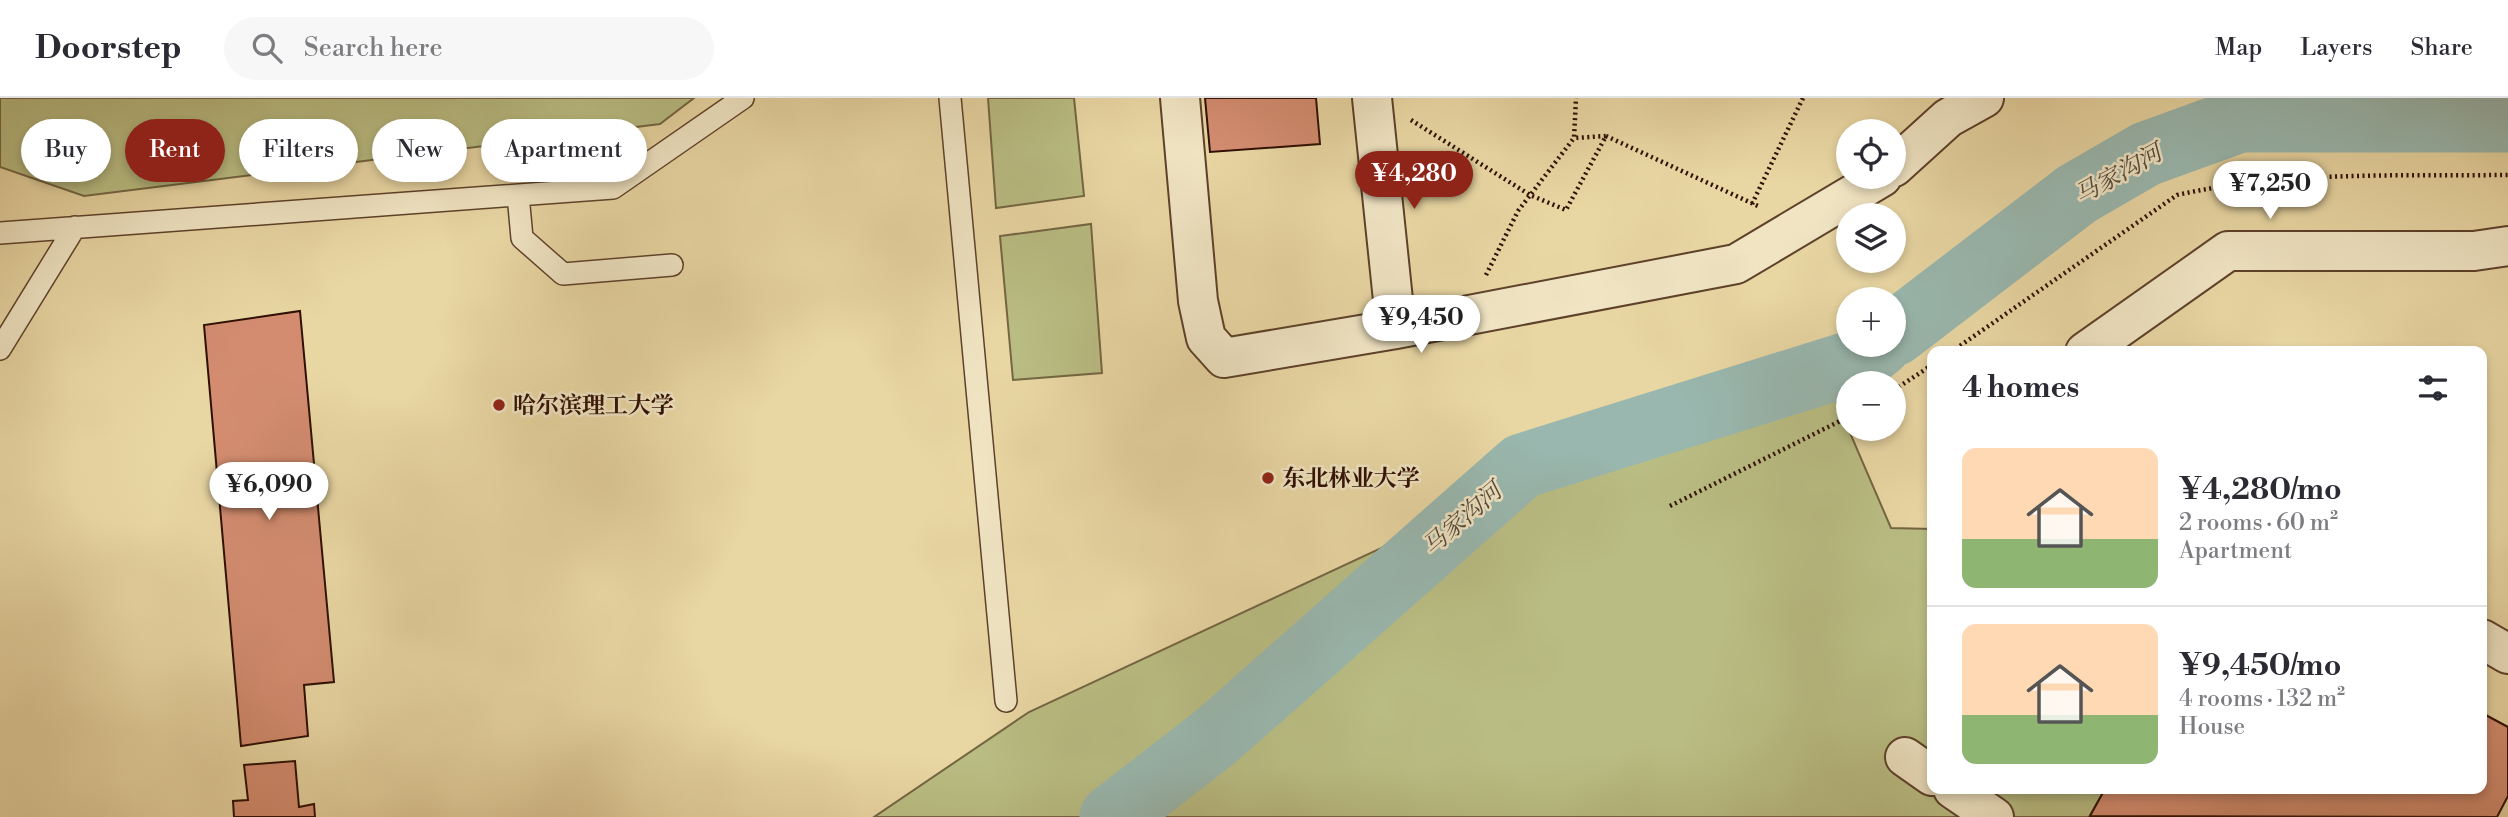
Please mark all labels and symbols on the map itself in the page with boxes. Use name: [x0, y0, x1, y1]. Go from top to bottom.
water label: 马家沟河: [2069, 137, 2171, 211]
pin: ¥4,280: [1357, 152, 1471, 211]
pin: ¥7,250: [2213, 162, 2327, 221]
pin: ¥9,450: [1364, 296, 1478, 355]
place label: 哈尔滨理工大学: [513, 392, 674, 420]
marker: 哈尔滨理工大学: [491, 397, 507, 413]
pin: ¥6,090: [212, 462, 326, 522]
place label: 东北林业大学: [1282, 465, 1420, 493]
marker: 东北林业大学: [1260, 470, 1276, 486]
water label: 马家沟河: [1417, 474, 1512, 563]

